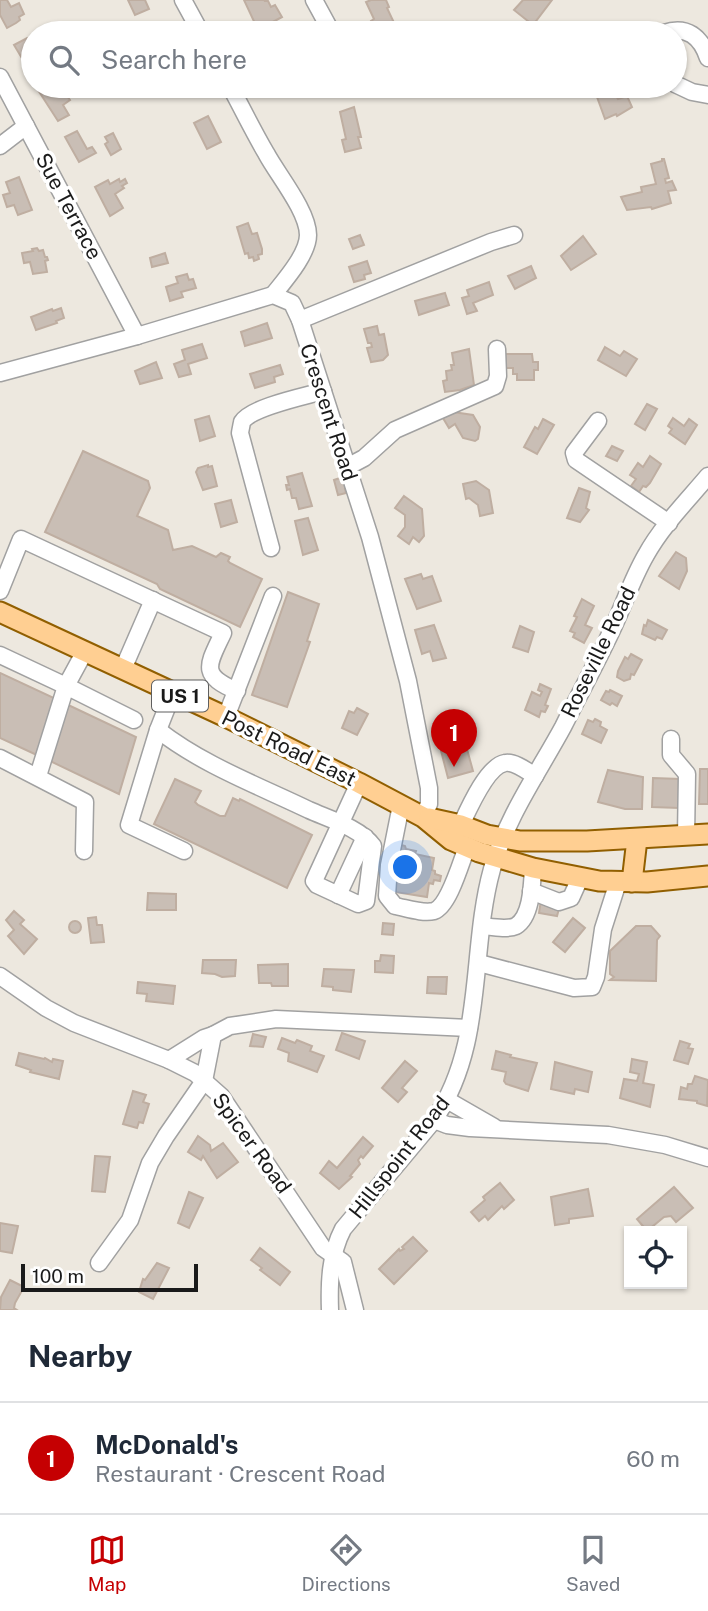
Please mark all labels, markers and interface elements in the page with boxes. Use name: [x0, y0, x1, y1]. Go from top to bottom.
search box: [21, 21, 687, 98]
icon: search: [45, 41, 83, 79]
text: Search here: [101, 44, 247, 75]
street label: Sue Terrace: [31, 149, 107, 263]
street label: Crescent Road: [295, 340, 363, 484]
street label: Roseville Road: [556, 583, 640, 721]
road number: US 1: [152, 680, 208, 712]
street label: Post Road East: [218, 705, 360, 791]
pin: 1: [431, 709, 477, 767]
your location: [388, 850, 422, 884]
street label: Spicer Road: [207, 1088, 297, 1198]
street label: Hillspoint Road: [343, 1091, 455, 1223]
map controls: [624, 1226, 687, 1289]
button: locate: [624, 1226, 687, 1289]
scale bar: [21, 1261, 198, 1293]
text: 100 m: [32, 1265, 84, 1287]
text: Nearby: [28, 1338, 132, 1374]
text: McDonald's: [95, 1429, 238, 1460]
text: 1: [46, 1445, 56, 1472]
text: 60 m: [626, 1445, 680, 1472]
text: Restaurant · Crescent Road: [95, 1460, 385, 1487]
tab: Map: [88, 1531, 126, 1595]
tab: Directions: [301, 1531, 391, 1595]
tab: Saved: [566, 1531, 620, 1595]

